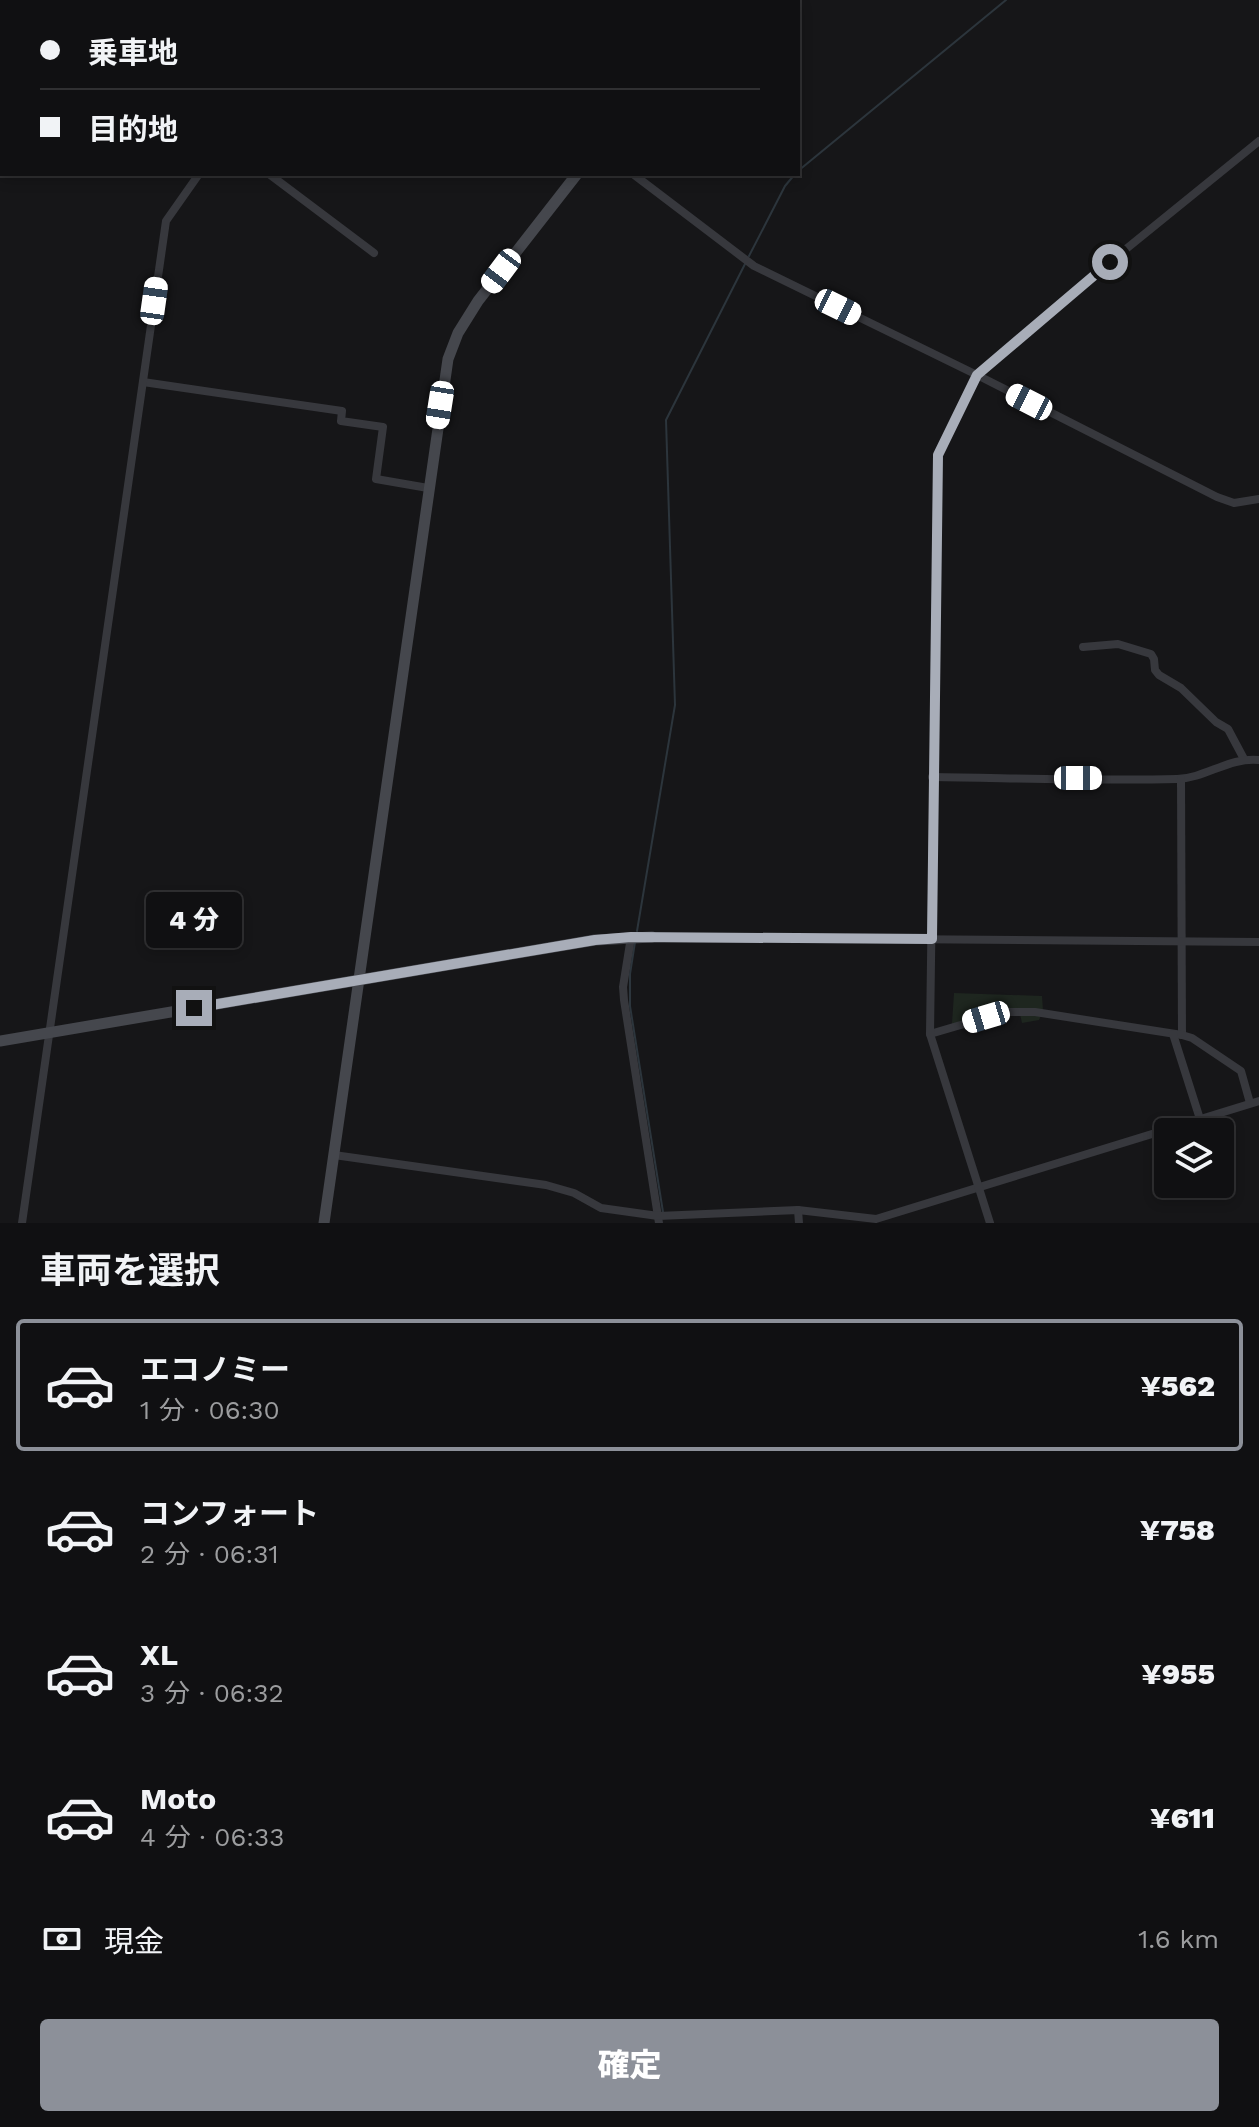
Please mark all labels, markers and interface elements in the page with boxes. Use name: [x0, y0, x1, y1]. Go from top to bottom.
text: 乗車地: [88, 35, 178, 70]
text: 目的地: [88, 112, 178, 147]
route start: [1092, 244, 1128, 280]
car: [477, 245, 525, 297]
car: [139, 276, 169, 326]
car: [811, 286, 865, 328]
car: [424, 379, 456, 431]
car: [1002, 380, 1056, 424]
car: [1054, 766, 1102, 790]
callout: 4 分: [146, 892, 242, 948]
text: 4 分: [169, 905, 219, 935]
route end: [176, 990, 212, 1026]
car: [960, 999, 1012, 1035]
map controls: [1154, 1118, 1234, 1198]
button: layers: [1154, 1118, 1234, 1198]
text: 車両を選択: [40, 1250, 220, 1292]
icon: car: [44, 1349, 116, 1421]
text: エコノミー: [140, 1352, 290, 1387]
text: ¥562: [1140, 1368, 1215, 1403]
text: 1 分 · 06:30: [140, 1395, 280, 1425]
icon: car: [44, 1493, 116, 1565]
text: コンフォート: [140, 1496, 319, 1531]
text: ¥758: [1140, 1512, 1215, 1547]
text: 2 分 · 06:31: [140, 1539, 279, 1569]
icon: car: [44, 1637, 116, 1709]
text: XL: [140, 1637, 178, 1672]
text: ¥955: [1141, 1656, 1215, 1691]
text: 3 分 · 06:32: [140, 1678, 284, 1708]
icon: car: [44, 1781, 116, 1853]
text: Moto: [140, 1781, 216, 1816]
text: ¥611: [1150, 1800, 1215, 1835]
text: 4 分 · 06:33: [140, 1822, 284, 1852]
icon: cash: [40, 1917, 84, 1961]
text: 現金: [104, 1924, 164, 1959]
text: 1.6 km: [1138, 1924, 1219, 1954]
button: 確定: [40, 2019, 1219, 2111]

